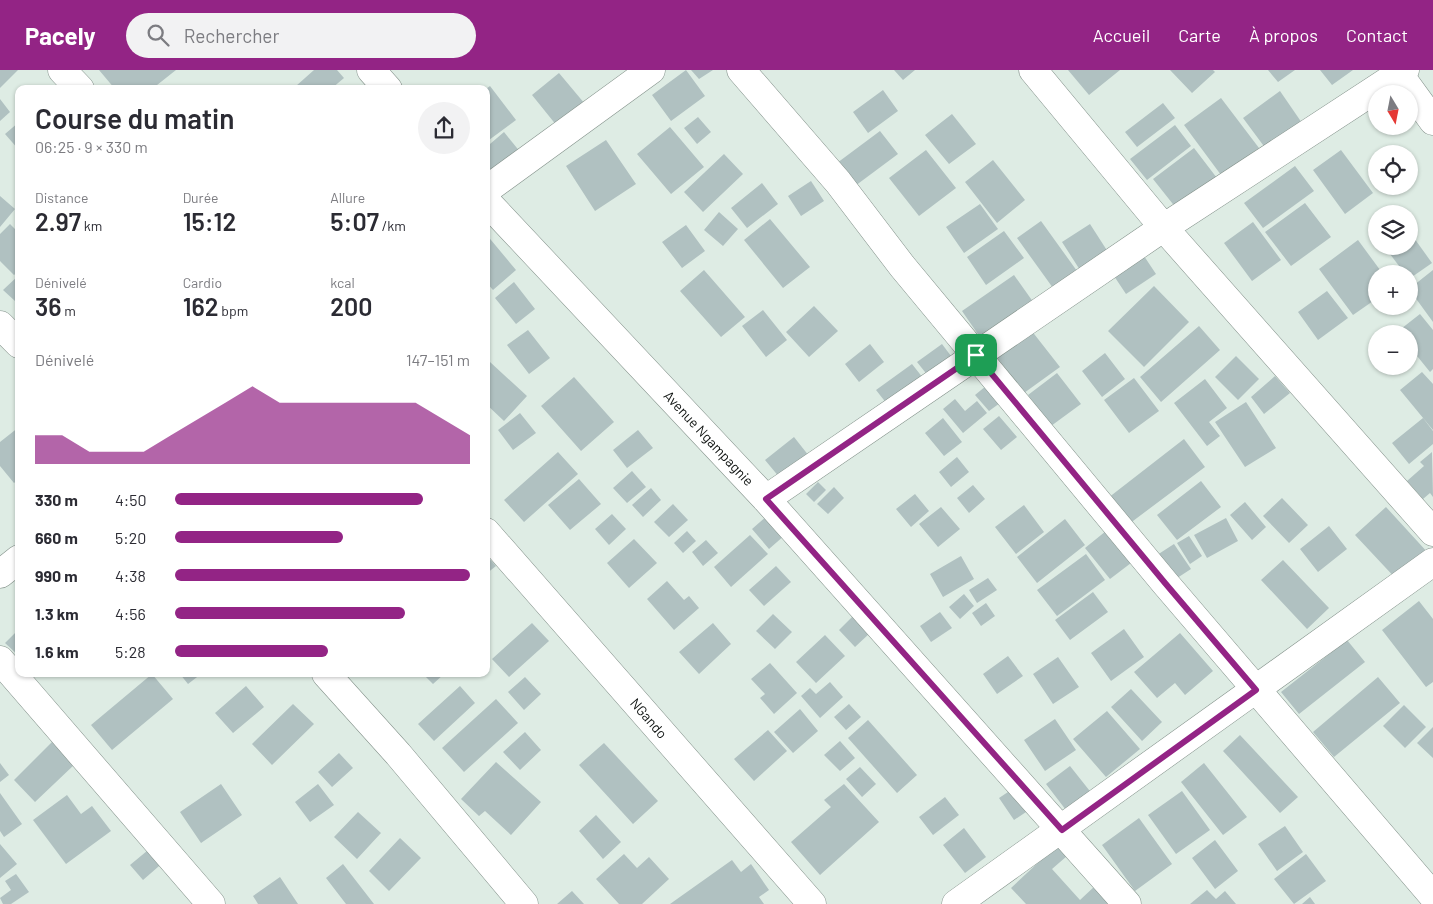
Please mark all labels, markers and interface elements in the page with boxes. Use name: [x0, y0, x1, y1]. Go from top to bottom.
search box: [126, 13, 476, 58]
text: Pacely: [25, 21, 96, 50]
icon: search: [144, 21, 172, 49]
text: Rechercher: [184, 24, 279, 47]
text: Accueil: [1093, 24, 1150, 46]
text: Carte: [1178, 24, 1221, 46]
text: À propos: [1249, 24, 1318, 46]
text: Contact: [1346, 24, 1408, 46]
north arrow: [1368, 85, 1418, 135]
map controls: [1368, 85, 1418, 375]
text: Course du matin: [35, 101, 234, 135]
button: share: [418, 102, 470, 154]
text: 06:25 · 9 × 330 m: [35, 137, 148, 156]
button: locate: [1368, 145, 1418, 195]
text: Distance: [35, 189, 88, 206]
text: Durée: [183, 189, 219, 206]
text: Allure: [330, 189, 365, 206]
button: layers: [1368, 205, 1418, 255]
text: 2.97: [35, 206, 81, 236]
text: 15:12: [183, 206, 236, 236]
text: 5:07: [330, 206, 379, 236]
text: km: [81, 217, 102, 234]
text: /km: [379, 217, 406, 234]
button: +: [1368, 265, 1418, 315]
text: Dénivelé: [35, 274, 87, 291]
text: Cardio: [183, 274, 222, 291]
text: kcal: [330, 274, 355, 291]
text: 36: [35, 291, 62, 321]
text: 162: [183, 291, 218, 321]
text: 200: [330, 291, 373, 321]
text: m: [62, 302, 76, 319]
text: bpm: [218, 302, 248, 319]
button: −: [1368, 325, 1418, 375]
pin: [955, 334, 997, 376]
icon: arrive: [962, 341, 990, 369]
text: Dénivelé: [35, 350, 94, 369]
text: 147–151 m: [406, 350, 470, 369]
street label: Avenue Ngampagnie: [661, 387, 757, 489]
text: 330 m: [35, 490, 78, 509]
text: 4:50: [115, 490, 147, 509]
text: 660 m: [35, 528, 78, 547]
text: 5:20: [115, 528, 146, 547]
text: 990 m: [35, 566, 78, 585]
text: 4:38: [115, 566, 146, 585]
text: 1.3 km: [35, 604, 79, 623]
text: 4:56: [115, 604, 146, 623]
text: 1.6 km: [35, 642, 79, 661]
text: 5:28: [115, 642, 146, 661]
street label: NGando: [627, 694, 671, 742]

